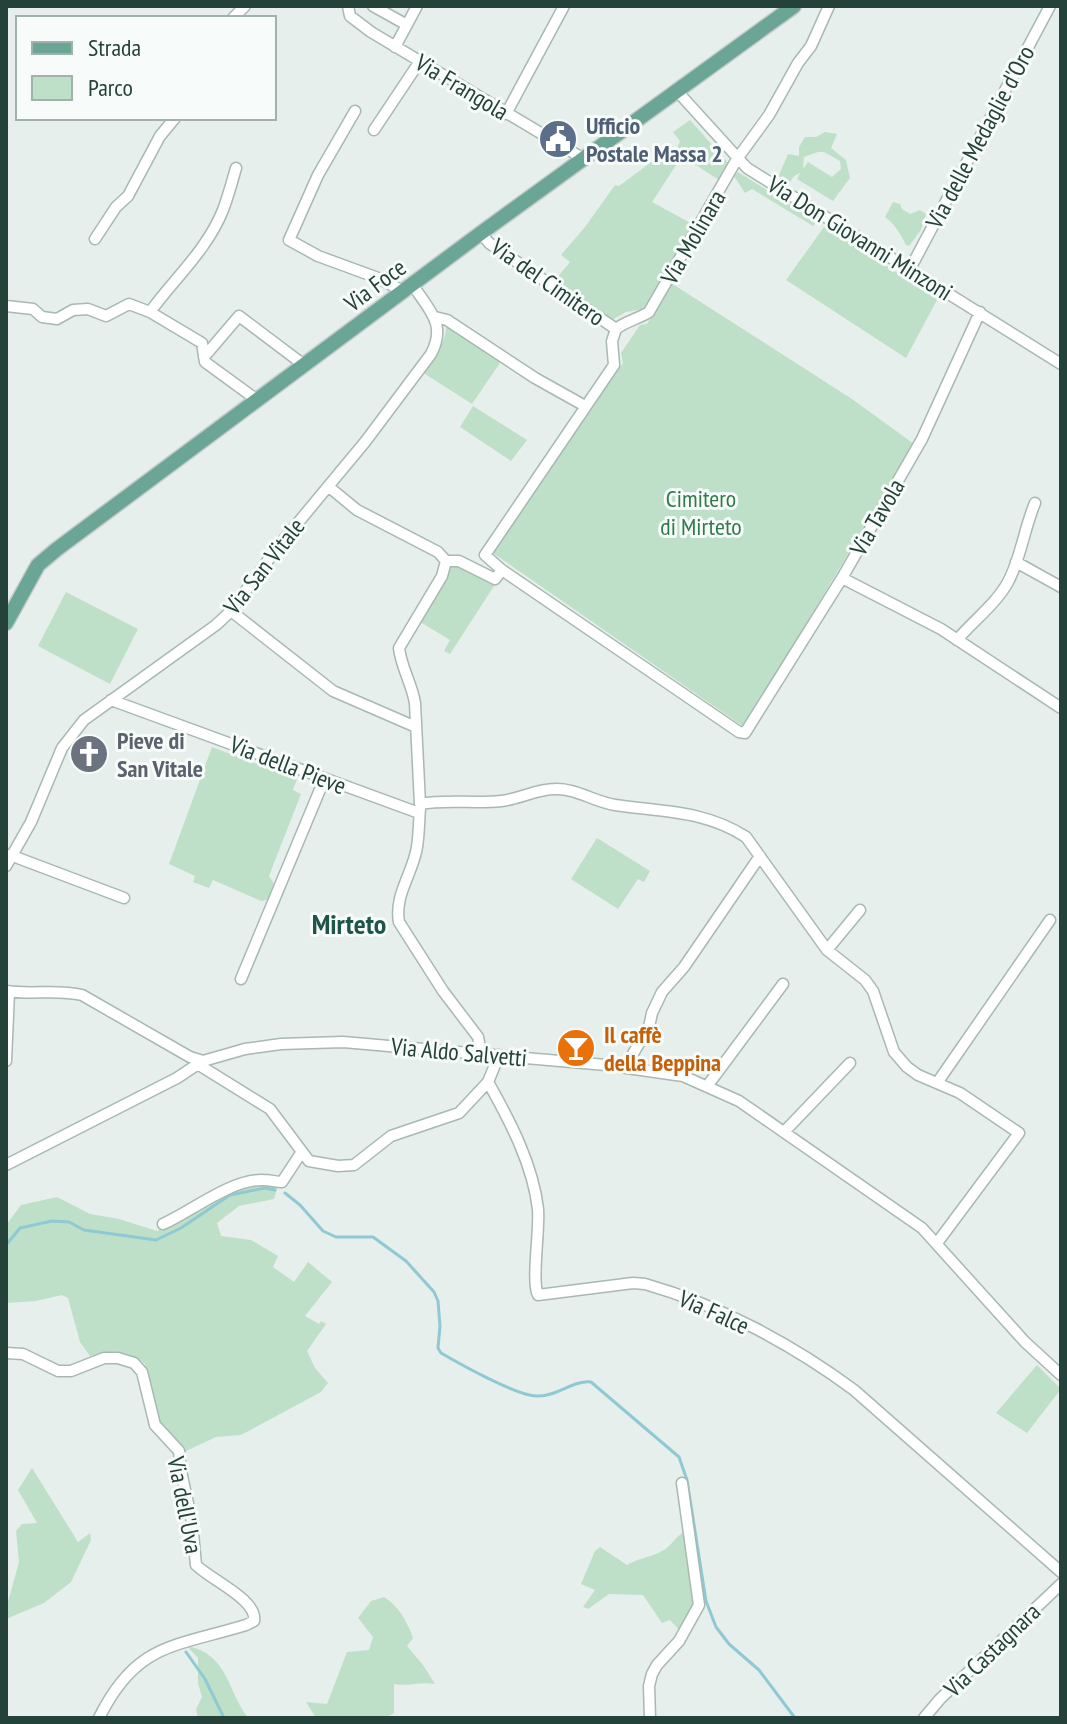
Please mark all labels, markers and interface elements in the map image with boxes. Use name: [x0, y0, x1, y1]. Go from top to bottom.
legend: [16, 16, 276, 120]
text: Strada: [88, 32, 141, 63]
street label: Via delle Medaglie d'Oro: [918, 40, 1041, 235]
street label: Via Frangola: [409, 47, 514, 127]
text: Parco: [88, 72, 133, 103]
place label: Ufficio Postale Massa 2: [586, 110, 723, 169]
public building icon: Ufficio Postale Massa 2: [537, 118, 579, 160]
street label: Via Don Giovanni Minzoni: [761, 168, 958, 307]
street label: Via Molinara: [653, 184, 732, 291]
street label: Via del Cimitero: [484, 231, 611, 333]
street label: Via Foce: [337, 252, 412, 319]
street label: Via Tavola: [842, 473, 911, 562]
park label: Cimitero di Mirteto: [660, 483, 742, 542]
street label: Via San Vitale: [216, 512, 311, 621]
place label: Pieve di San Vitale: [117, 725, 203, 784]
street label: Via della Pieve: [225, 728, 350, 801]
church icon: Pieve di San Vitale: [68, 733, 110, 775]
district label: Mirteto: [312, 905, 386, 942]
place label: Il caffè della Beppina: [604, 1019, 721, 1078]
bar icon: Il caffè della Beppina: [555, 1027, 597, 1069]
street label: Via Aldo Salvetti: [389, 1031, 528, 1073]
street label: Via Falce: [673, 1282, 754, 1341]
street label: Via dell'Uva: [160, 1453, 210, 1556]
street label: Via Castagnara: [937, 1596, 1047, 1704]

